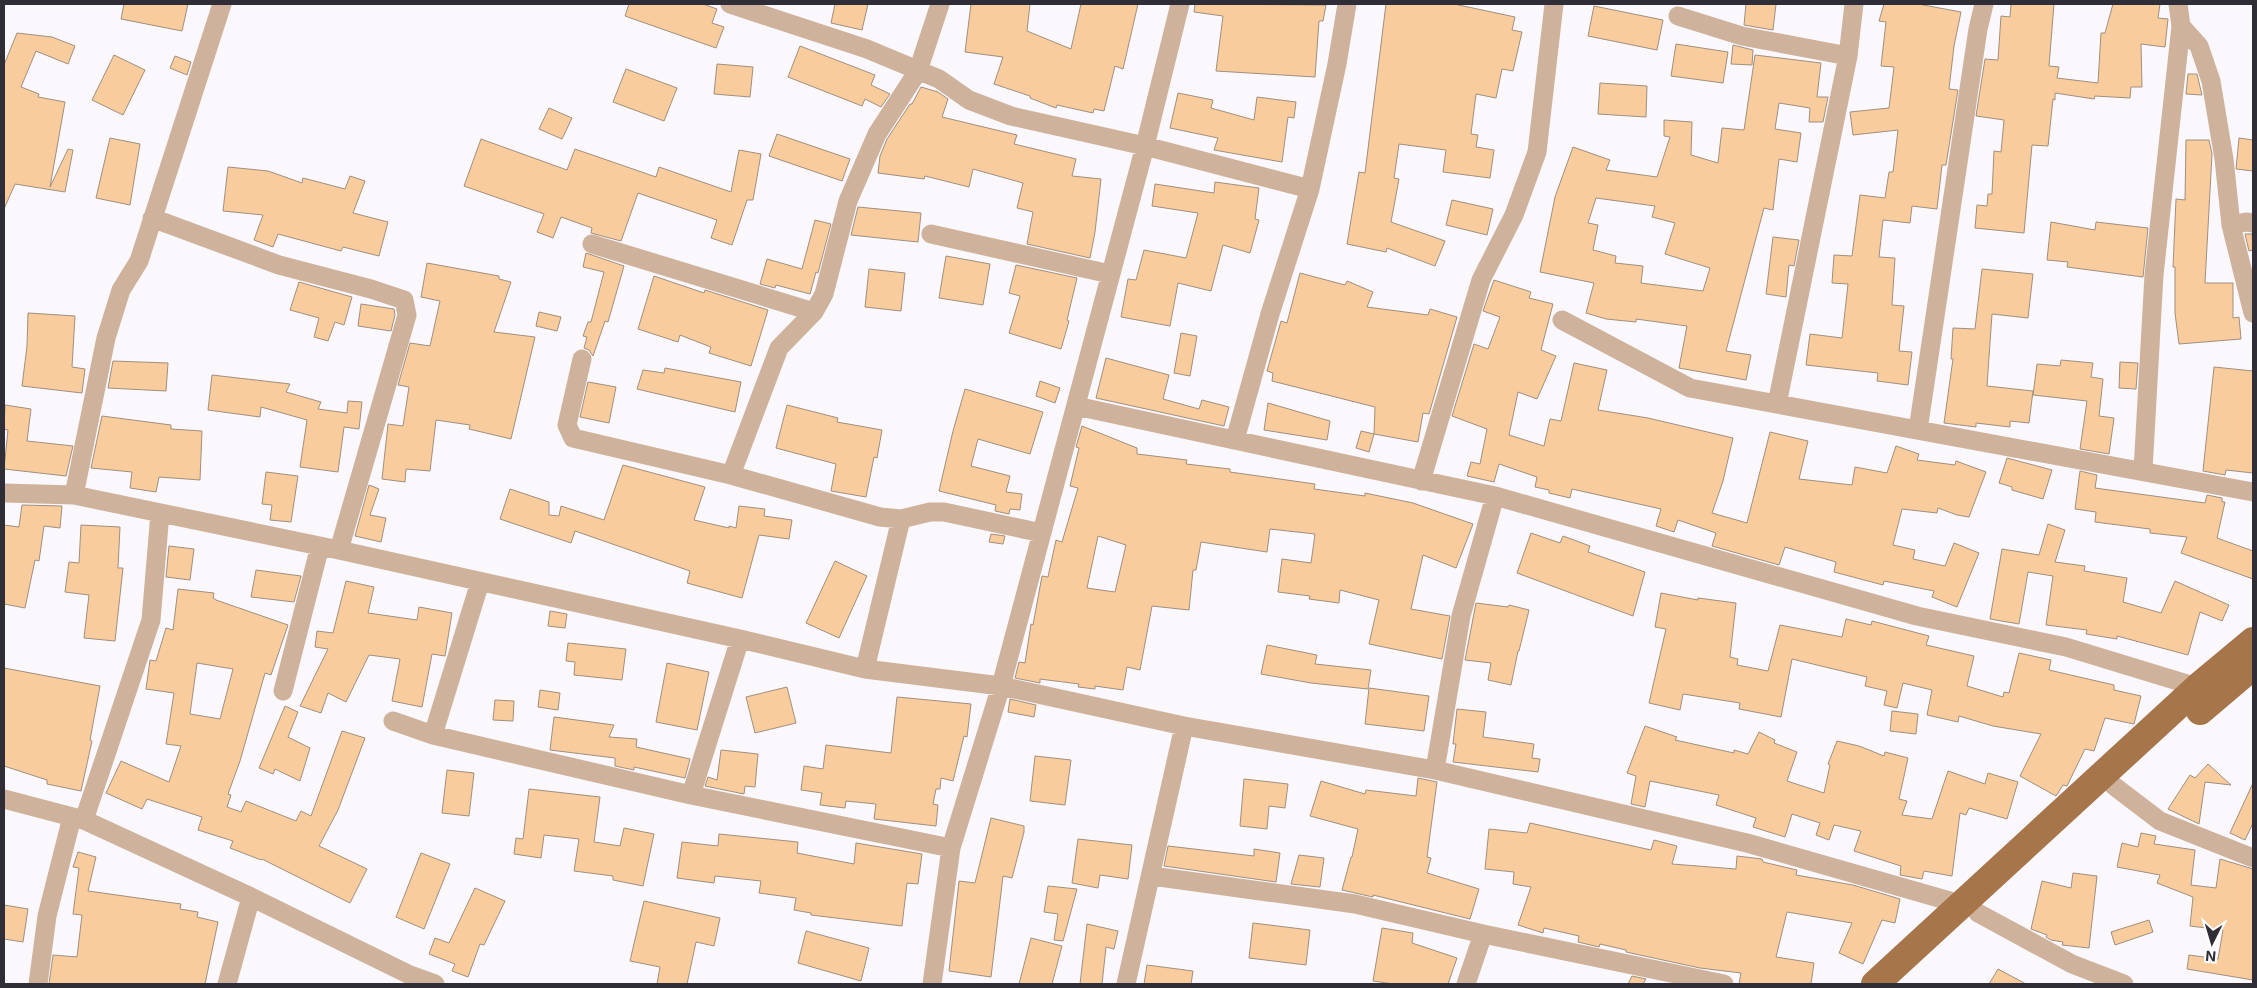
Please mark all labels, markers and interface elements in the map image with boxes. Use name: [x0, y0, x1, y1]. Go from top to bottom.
north arrow: [2187, 918, 2237, 968]
text: N: [2205, 948, 2217, 965]

